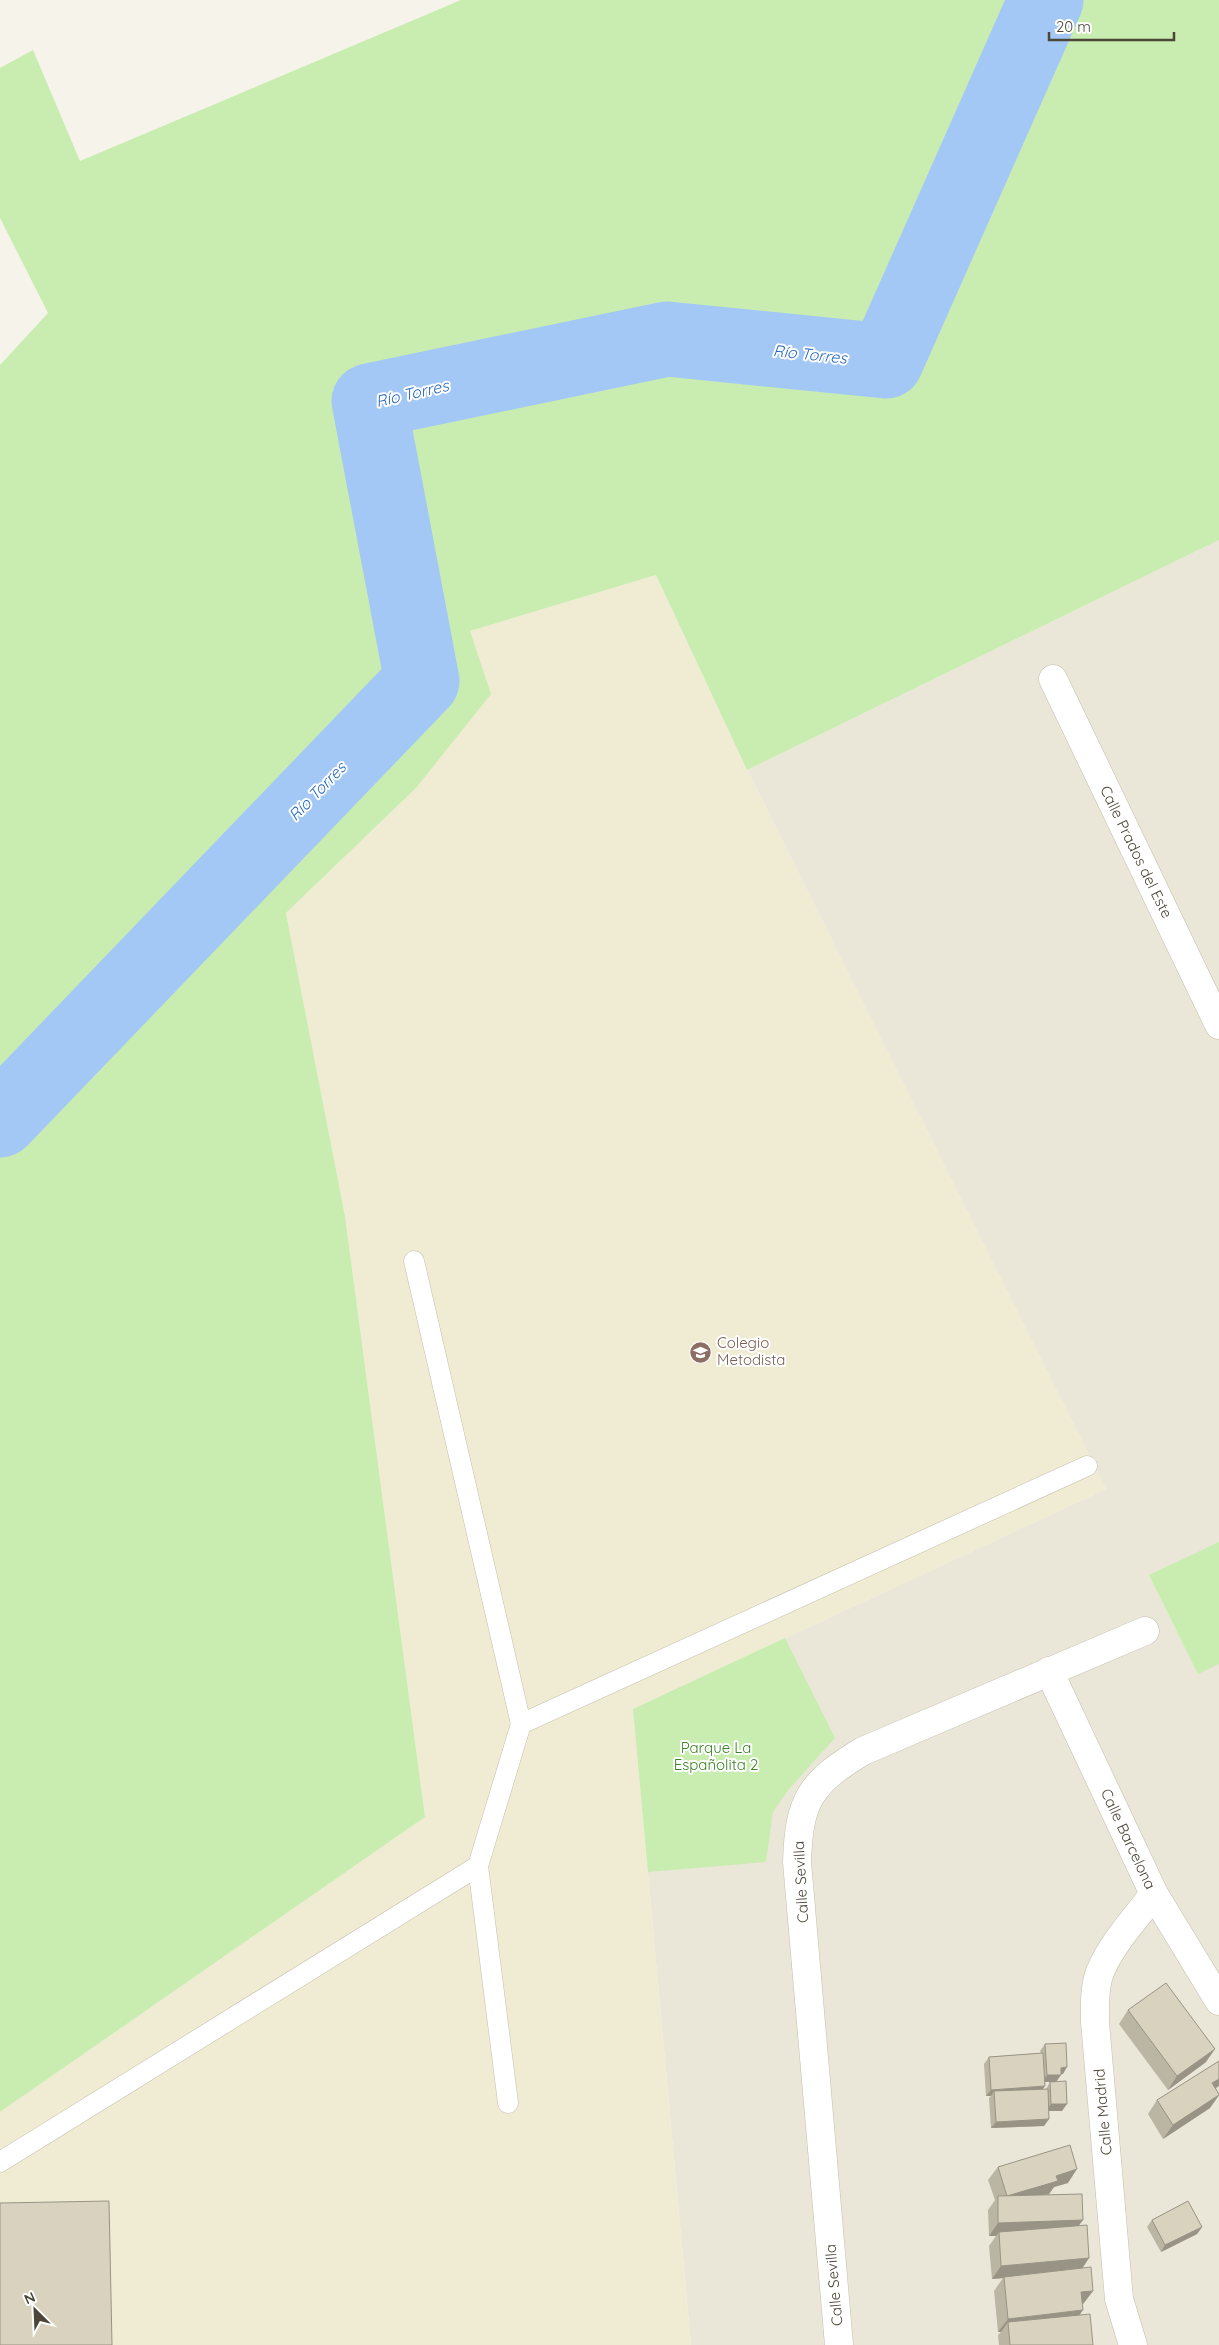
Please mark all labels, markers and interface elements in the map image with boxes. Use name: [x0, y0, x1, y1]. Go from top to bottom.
scale bar: [1049, 10, 1174, 42]
text: 20 m: [1056, 17, 1091, 36]
water label: Río Torres: [772, 340, 849, 368]
water label: Río Torres: [374, 375, 452, 411]
water label: Río Torres: [284, 756, 351, 825]
street label: Calle Prados del Este: [1096, 782, 1177, 921]
place label: Colegio Metodista: [717, 1333, 785, 1369]
school or university icon: Colegio Metodista: [689, 1340, 713, 1364]
park label: Parque La Españolita 2: [674, 1738, 758, 1774]
street label: Calle Barcelona: [1097, 1785, 1160, 1892]
street label: Calle Sevilla: [789, 1840, 812, 1924]
street label: Calle Madrid: [1089, 2068, 1116, 2156]
street label: Calle Sevilla: [820, 2243, 847, 2327]
north arrow: [10, 2285, 60, 2335]
text: N: [21, 2288, 38, 2308]

